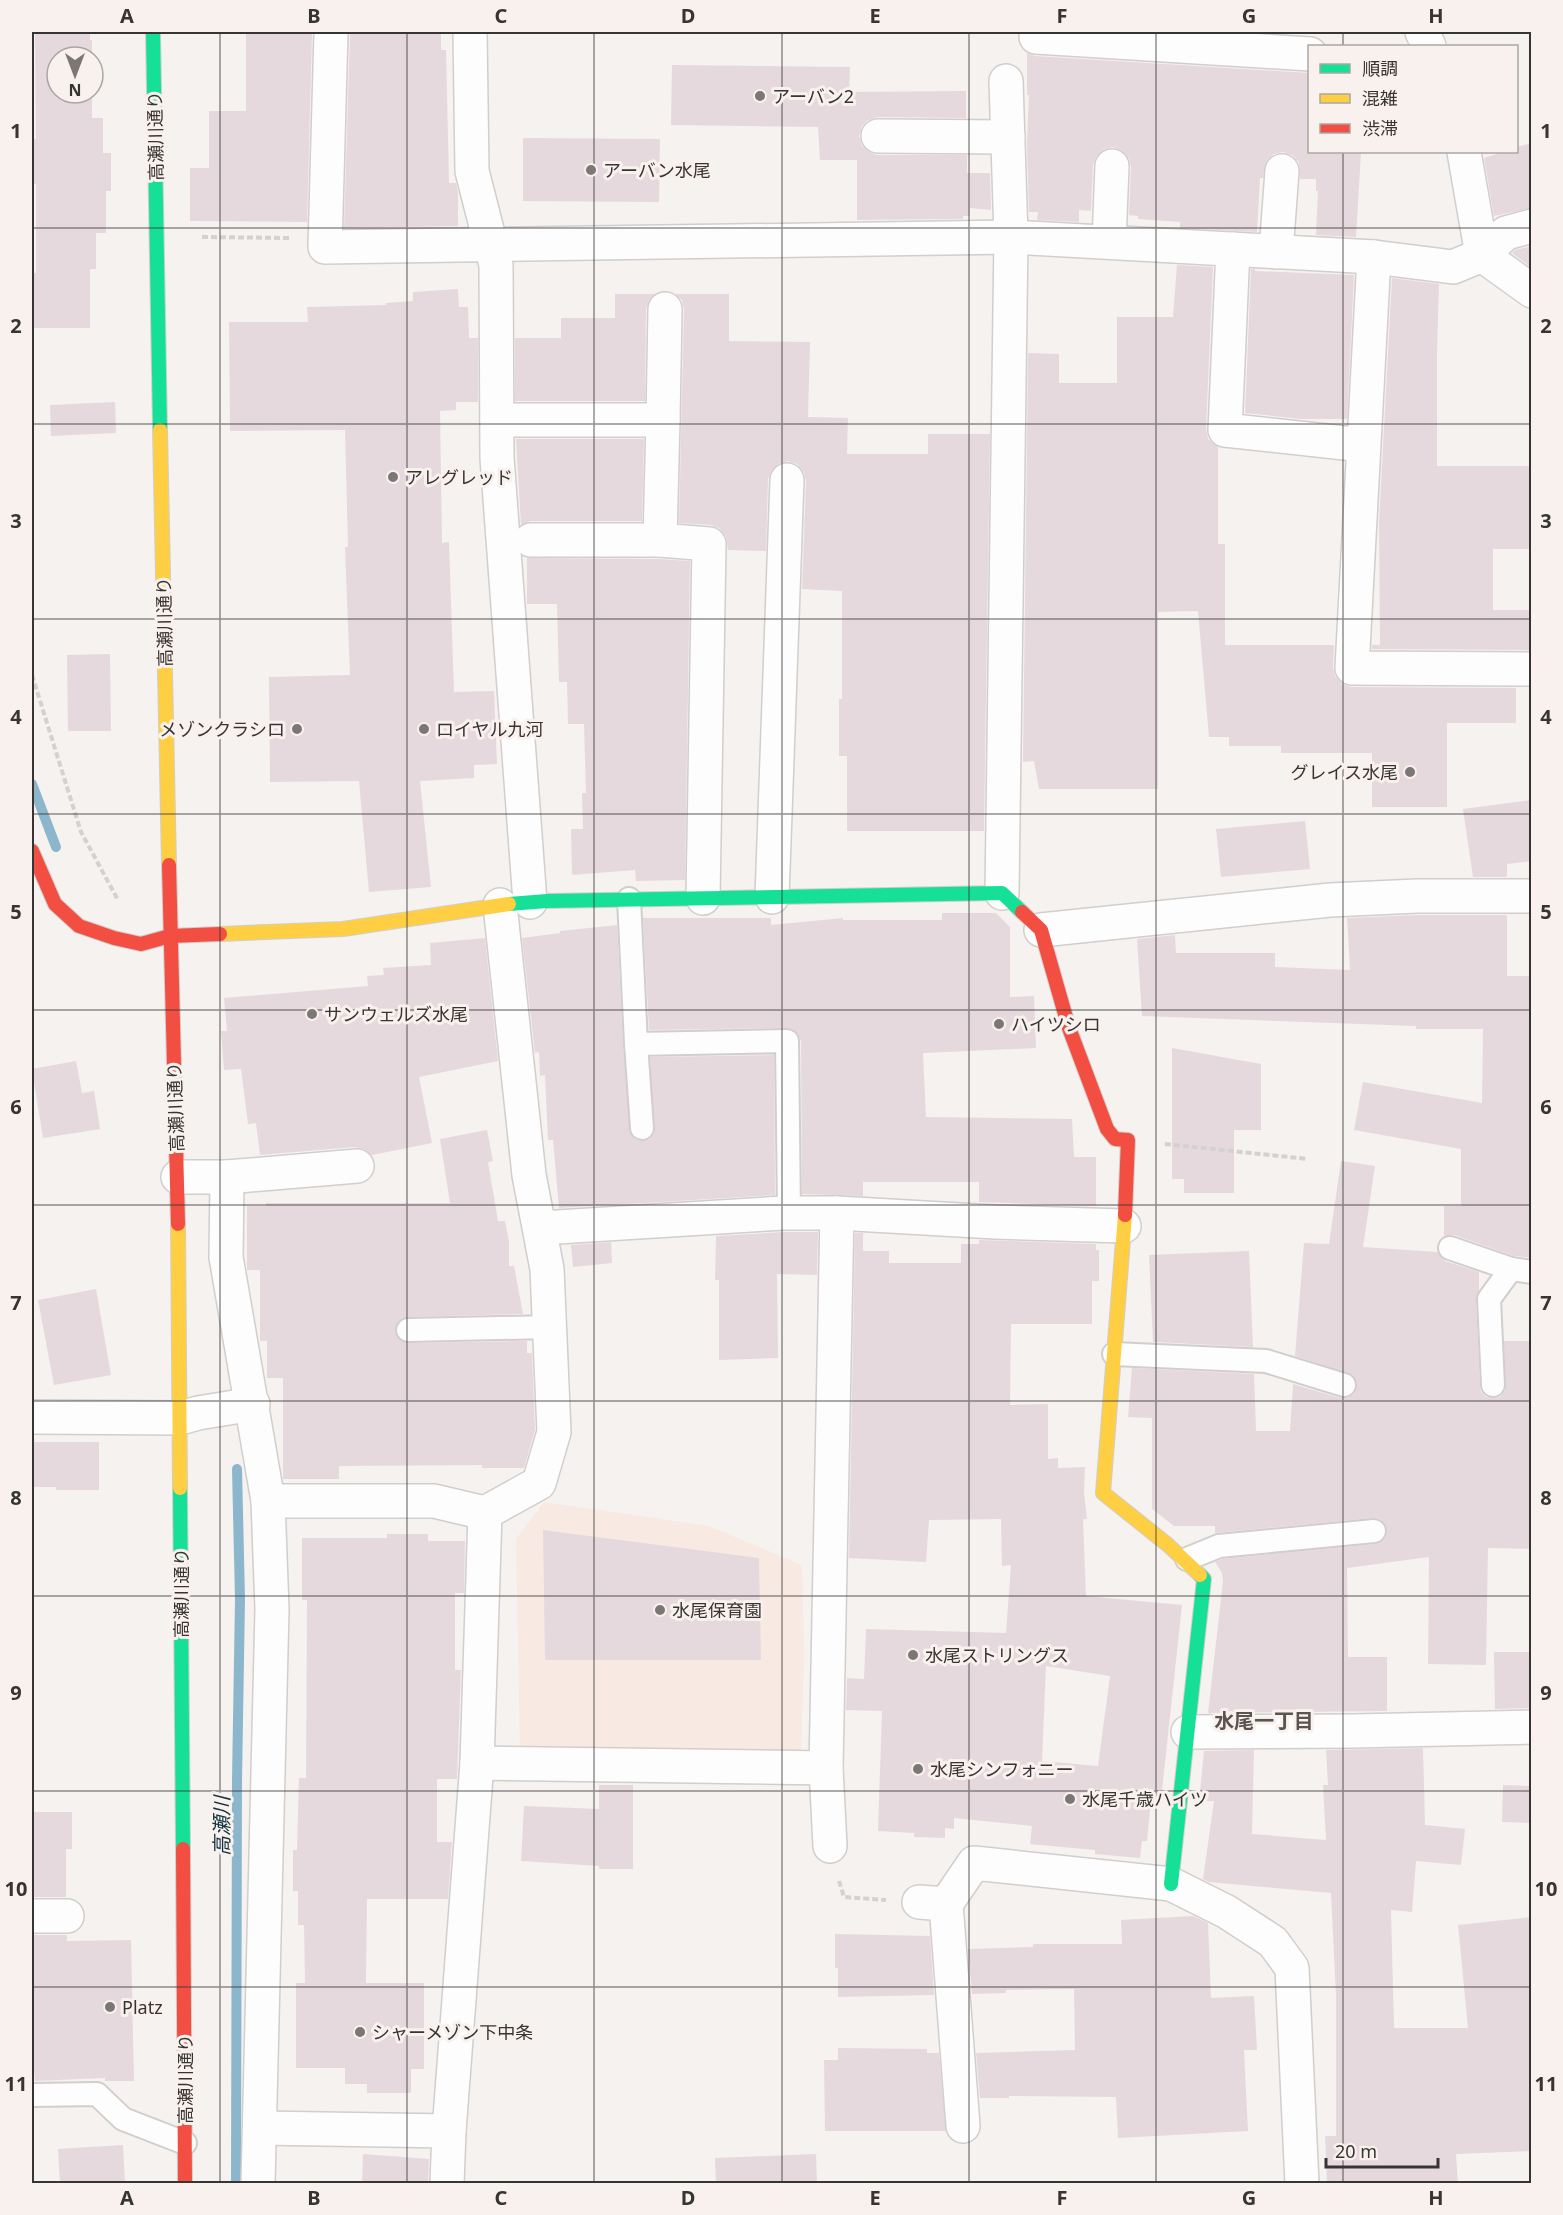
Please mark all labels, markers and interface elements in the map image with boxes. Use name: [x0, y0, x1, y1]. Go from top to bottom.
text: A: [120, 2, 134, 29]
text: B: [307, 2, 321, 29]
text: C: [495, 2, 508, 29]
text: D: [681, 2, 695, 29]
text: E: [869, 2, 881, 29]
text: F: [1057, 2, 1067, 29]
text: G: [1242, 2, 1256, 29]
text: H: [1428, 2, 1444, 29]
north arrow: [45, 45, 105, 105]
legend: [1308, 45, 1518, 153]
text: 順調: [1362, 56, 1398, 80]
text: N: [68, 79, 82, 101]
place label: アーバン2: [772, 84, 854, 108]
text: 混雑: [1362, 86, 1398, 110]
marker: アーバン2: [753, 89, 767, 103]
street label: 高瀬川通り: [142, 91, 168, 181]
text: 渋滞: [1362, 116, 1398, 140]
text: 1: [10, 117, 22, 144]
text: 1: [1540, 117, 1552, 144]
place label: アーバン水尾: [603, 158, 711, 182]
marker: アーバン水尾: [584, 163, 598, 177]
text: 2: [10, 312, 22, 339]
text: 2: [1540, 312, 1552, 339]
place label: アレグレッド: [405, 465, 513, 489]
marker: アレグレッド: [386, 470, 400, 484]
text: 3: [10, 507, 22, 534]
text: 3: [1540, 507, 1552, 534]
street label: 高瀬川通り: [151, 577, 177, 667]
text: 4: [10, 703, 22, 730]
text: 4: [1540, 703, 1552, 730]
place label: メゾンクラシロ: [159, 717, 285, 741]
place label: ロイヤル九河: [436, 717, 543, 741]
marker: メゾンクラシロ: [290, 722, 304, 736]
marker: ロイヤル九河: [417, 722, 431, 736]
place label: グレイス水尾: [1291, 760, 1398, 784]
marker: グレイス水尾: [1403, 765, 1417, 779]
text: 5: [10, 898, 22, 925]
text: 5: [1540, 898, 1552, 925]
place label: サンウェルズ水尾: [324, 1002, 468, 1026]
marker: サンウェルズ水尾: [305, 1007, 319, 1021]
place label: ハイツシロ: [1011, 1012, 1101, 1036]
marker: ハイツシロ: [992, 1017, 1006, 1031]
street label: 高瀬川通り: [161, 1062, 189, 1152]
text: 6: [10, 1093, 22, 1120]
text: 6: [1540, 1093, 1552, 1120]
text: 7: [10, 1289, 22, 1316]
text: 7: [1540, 1289, 1552, 1316]
text: 8: [10, 1484, 22, 1511]
text: 8: [1540, 1484, 1552, 1511]
street label: 高瀬川通り: [169, 1548, 193, 1638]
place label: 水尾保育園: [672, 1598, 762, 1622]
marker: 水尾保育園: [653, 1603, 667, 1617]
place label: 水尾ストリングス: [925, 1643, 1069, 1667]
marker: 水尾ストリングス: [906, 1648, 920, 1662]
text: 9: [10, 1679, 22, 1706]
text: 9: [1540, 1679, 1552, 1706]
district label: 水尾一丁目: [1214, 1707, 1314, 1734]
place label: 水尾シンフォニー: [930, 1757, 1073, 1781]
marker: 水尾シンフォニー: [911, 1762, 925, 1776]
place label: 水尾千歳ハイツ: [1082, 1787, 1208, 1811]
marker: 水尾千歳ハイツ: [1063, 1792, 1077, 1806]
water label: 高瀬川: [208, 1794, 235, 1856]
text: 10: [5, 1875, 27, 1902]
text: 10: [1535, 1875, 1557, 1902]
place label: Platz: [122, 1995, 163, 2019]
marker: Platz: [103, 2000, 117, 2014]
place label: シャーメゾン下中条: [372, 2020, 533, 2044]
marker: シャーメゾン下中条: [353, 2025, 367, 2039]
street label: 高瀬川通り: [173, 2034, 197, 2124]
text: 11: [5, 2070, 27, 2097]
text: 11: [1535, 2070, 1557, 2097]
scale bar: [1326, 2131, 1438, 2169]
text: 20 m: [1335, 2139, 1377, 2163]
text: A: [120, 2184, 134, 2211]
text: B: [307, 2184, 321, 2211]
text: C: [495, 2184, 508, 2211]
text: D: [681, 2184, 695, 2211]
text: E: [869, 2184, 881, 2211]
text: F: [1057, 2184, 1067, 2211]
text: G: [1242, 2184, 1256, 2211]
text: H: [1428, 2184, 1444, 2211]

